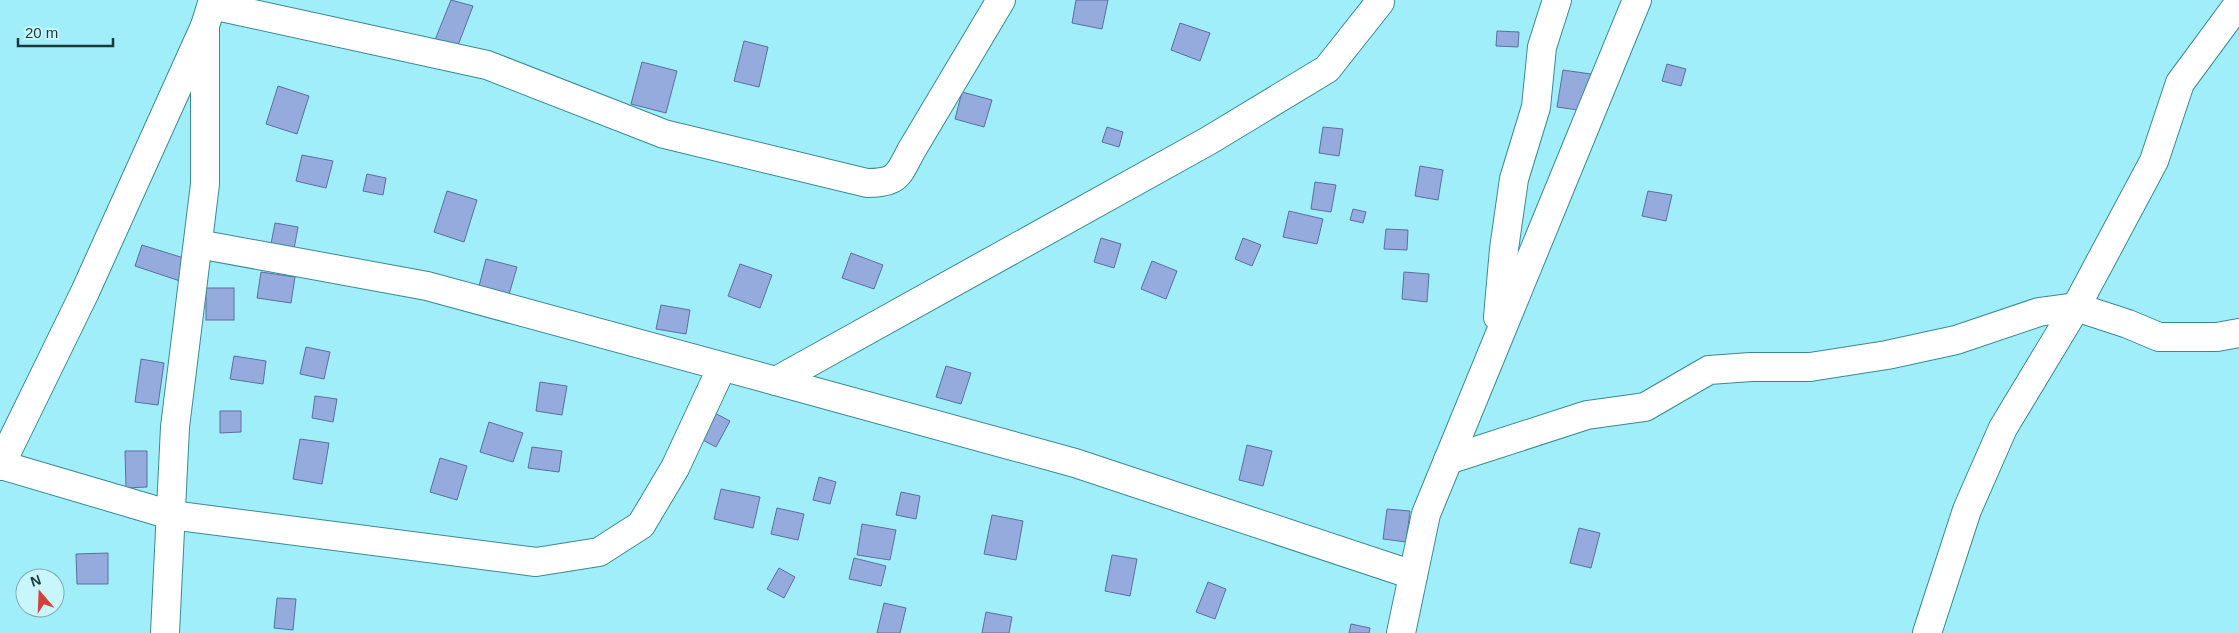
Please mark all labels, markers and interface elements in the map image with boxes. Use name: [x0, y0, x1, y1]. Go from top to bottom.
scale bar: [18, 15, 112, 47]
text: 20 m: [25, 24, 58, 41]
north arrow: [15, 568, 65, 618]
text: N: [28, 571, 43, 590]

